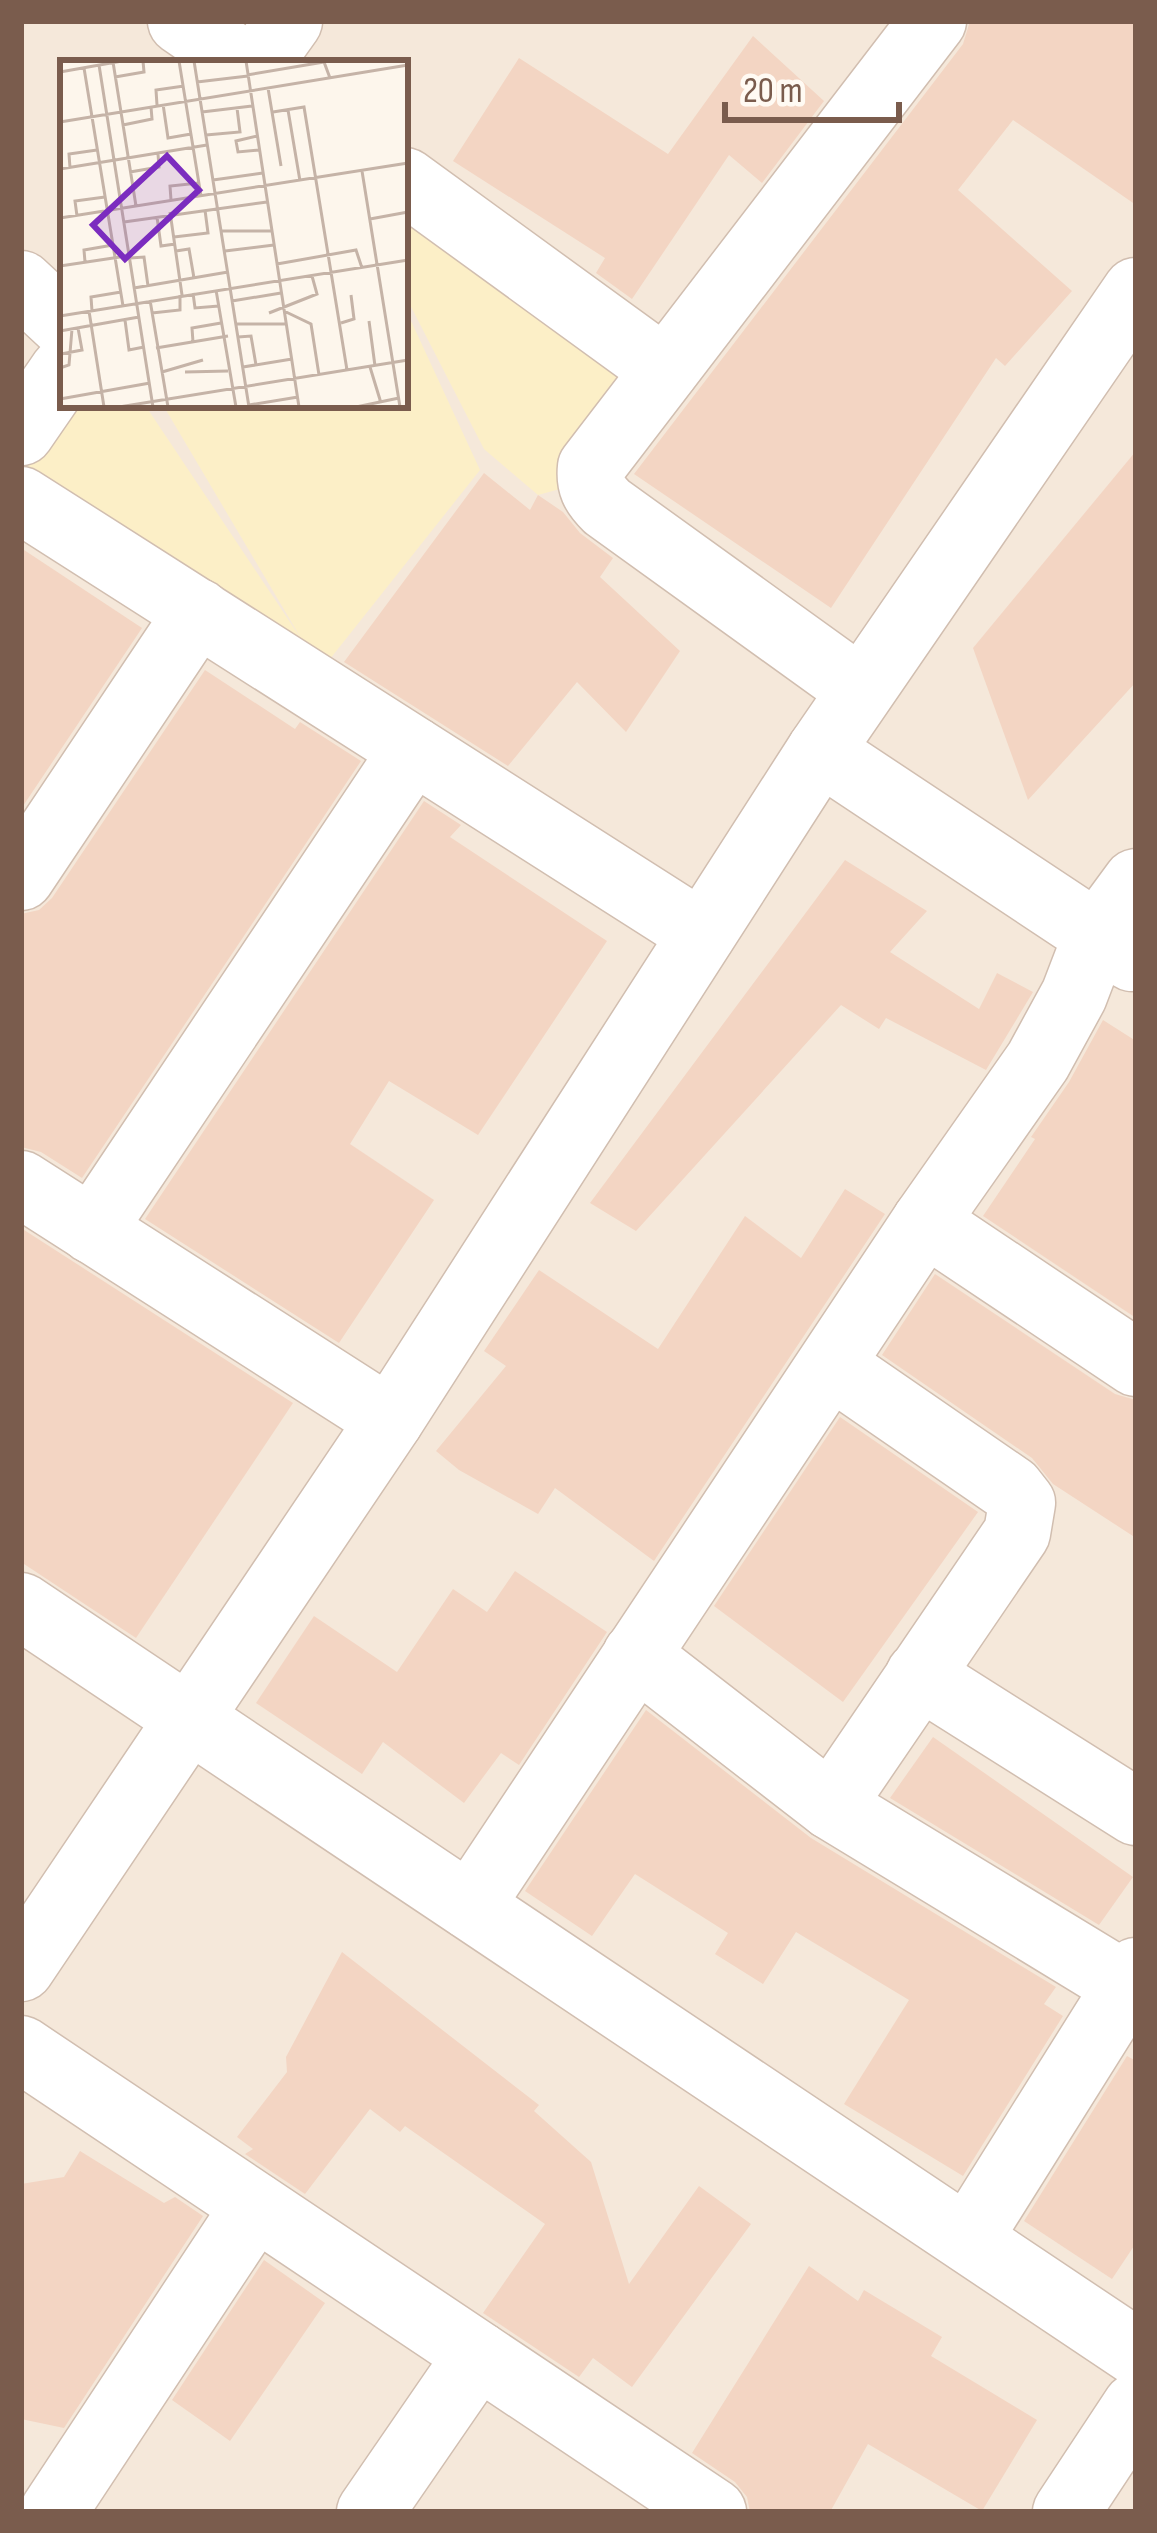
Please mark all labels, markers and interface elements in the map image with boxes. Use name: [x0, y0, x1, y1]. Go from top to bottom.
scale bar: [725, 48, 899, 122]
inset map: [60, 60, 408, 408]
text: 20 m: [743, 70, 803, 113]

